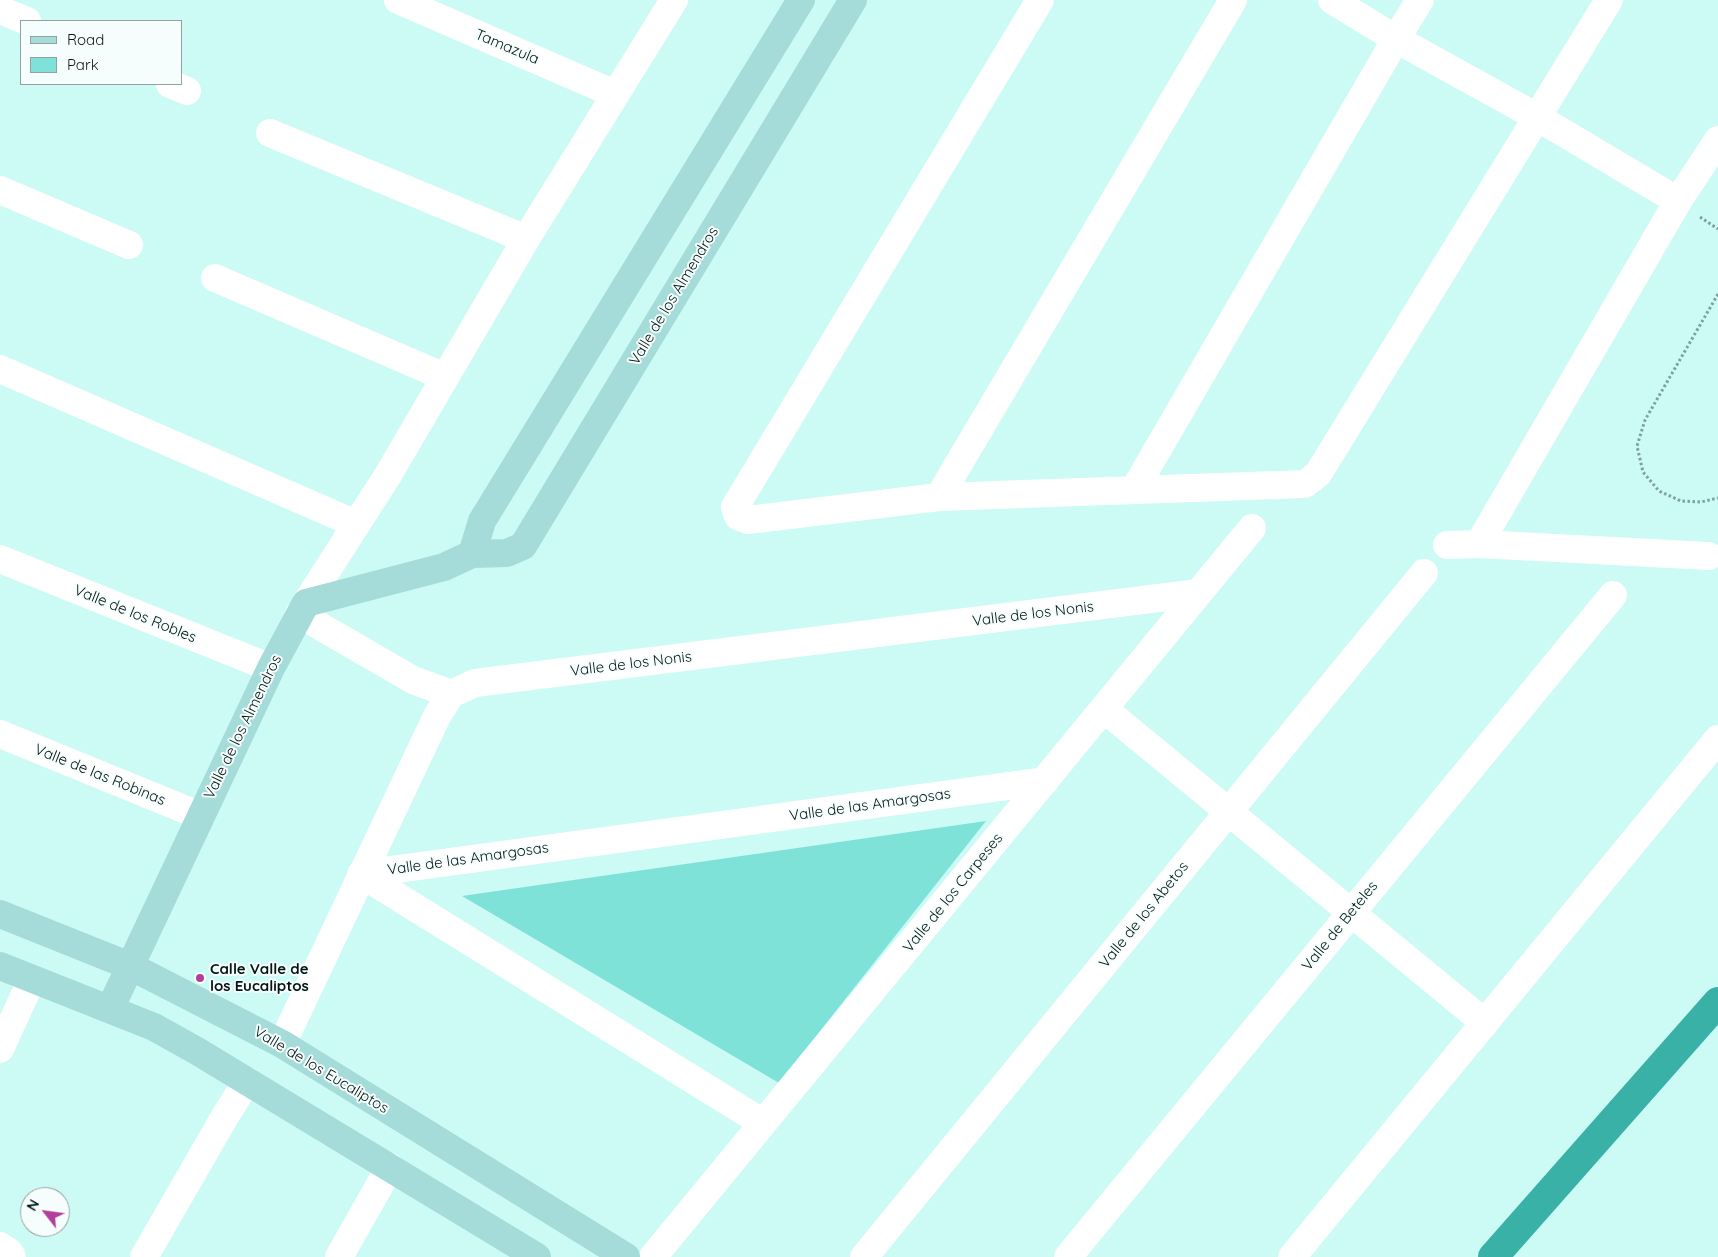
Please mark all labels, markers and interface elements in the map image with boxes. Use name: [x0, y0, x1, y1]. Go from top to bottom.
legend: [20, 20, 182, 85]
street label: Tamazula: [472, 25, 542, 69]
text: Road: [67, 30, 104, 49]
text: Park: [67, 55, 99, 74]
street label: Valle de los Almendros: [626, 224, 722, 368]
street label: Valle de los Robles: [71, 581, 199, 647]
street label: Valle de los Nonis: [971, 598, 1095, 630]
street label: Valle de los Nonis: [569, 648, 693, 680]
street label: Valle de los Almendros: [200, 652, 286, 802]
street label: Valle de las Robinas: [32, 740, 168, 810]
street label: Valle de las Amargosas: [788, 785, 952, 825]
street label: Valle de los Carpeses: [899, 830, 1007, 956]
street label: Valle de las Amargosas: [386, 839, 550, 879]
street label: Valle de los Abetos: [1096, 858, 1192, 972]
street label: Valle de Beteles: [1298, 877, 1382, 975]
place label: Calle Valle de los Eucaliptos: [210, 960, 309, 995]
marker: Calle Valle de los Eucaliptos: [194, 972, 206, 984]
street label: Valle de los Eucaliptos: [250, 1023, 392, 1117]
north arrow: [20, 1187, 70, 1237]
text: N: [23, 1196, 43, 1214]

